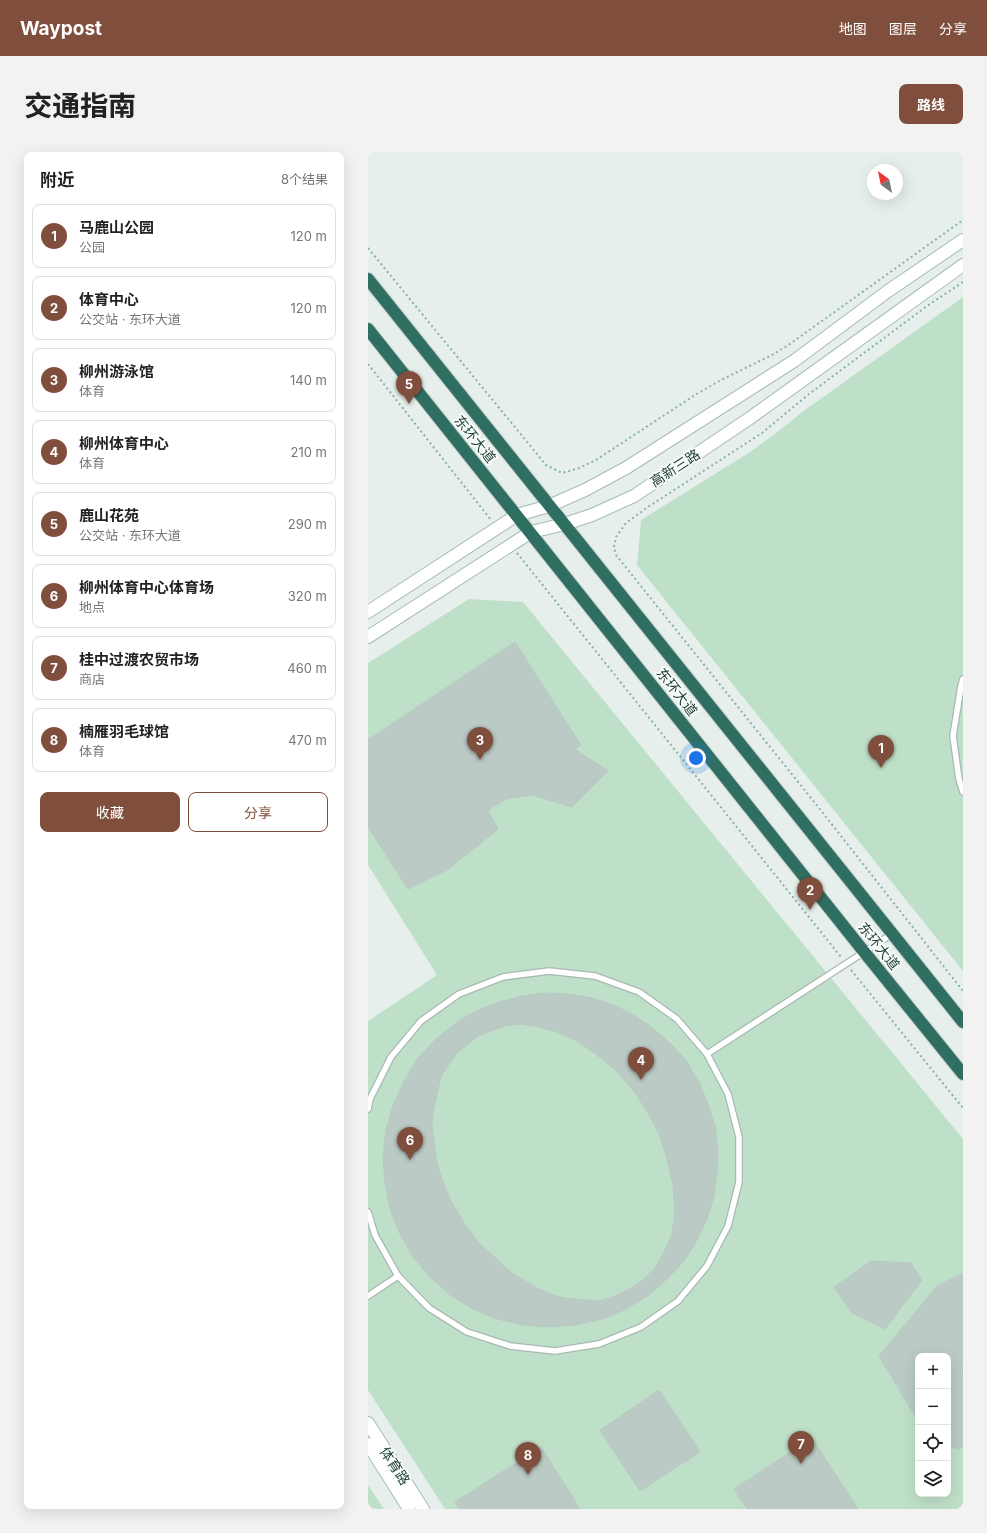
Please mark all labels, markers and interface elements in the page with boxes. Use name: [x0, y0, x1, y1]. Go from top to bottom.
text: Waypost: [20, 17, 102, 40]
text: 地图: [839, 20, 867, 37]
text: 图层: [889, 20, 917, 37]
text: 分享: [939, 20, 967, 37]
button: 路线: [899, 84, 963, 124]
text: 交通指南: [24, 89, 136, 123]
north arrow: [867, 164, 903, 200]
text: 附近: [40, 170, 74, 190]
text: 8个结果: [281, 171, 328, 187]
text: 马鹿山公园: [79, 218, 154, 237]
text: 1: [51, 228, 57, 244]
text: 120 m: [291, 228, 327, 244]
text: 公园: [79, 239, 105, 255]
text: 体育中心: [79, 290, 139, 309]
text: 2: [50, 300, 58, 316]
text: 120 m: [291, 300, 327, 316]
text: 公交站 · 东环大道: [79, 311, 181, 327]
text: 柳州游泳馆: [79, 362, 154, 381]
pin: 5: [396, 371, 422, 404]
text: 3: [50, 372, 58, 388]
text: 140 m: [290, 372, 327, 388]
text: 体育: [79, 383, 105, 399]
street label: 东环大道: [451, 412, 500, 466]
text: 柳州体育中心: [79, 434, 169, 453]
text: 4: [50, 444, 58, 460]
text: 210 m: [291, 444, 327, 460]
street label: 高新三路: [647, 445, 703, 490]
text: 体育: [79, 455, 105, 471]
text: 鹿山花苑: [79, 506, 139, 525]
text: 5: [50, 516, 58, 532]
text: 290 m: [288, 516, 327, 532]
text: 公交站 · 东环大道: [79, 527, 181, 543]
text: 柳州体育中心体育场: [79, 578, 214, 597]
text: 6: [50, 588, 58, 604]
text: 320 m: [288, 588, 327, 604]
text: 地点: [79, 599, 105, 615]
text: 桂中过渡农贸市场: [79, 650, 199, 669]
text: 7: [50, 660, 58, 676]
text: 460 m: [287, 660, 327, 676]
street label: 东环大道: [653, 664, 701, 719]
text: 商店: [79, 671, 105, 687]
text: 楠雁羽毛球馆: [79, 722, 169, 741]
pin: 3: [467, 727, 493, 760]
text: 8: [50, 732, 58, 748]
text: 470 m: [288, 732, 327, 748]
pin: 1: [868, 735, 894, 768]
text: 体育: [79, 743, 105, 759]
your location: [686, 748, 706, 768]
button: 收藏: [40, 792, 180, 832]
button: 分享: [188, 792, 328, 832]
pin: 2: [797, 877, 823, 910]
street label: 东环大道: [855, 919, 904, 973]
pin: 4: [628, 1047, 654, 1080]
pin: 6: [397, 1127, 423, 1160]
map controls: [915, 1353, 951, 1497]
button: +: [915, 1353, 951, 1389]
button: −: [915, 1389, 951, 1425]
button: locate: [915, 1425, 951, 1461]
pin: 7: [788, 1431, 814, 1464]
pin: 8: [515, 1442, 541, 1475]
street label: 体育路: [377, 1443, 414, 1488]
button: layers: [915, 1461, 951, 1497]

